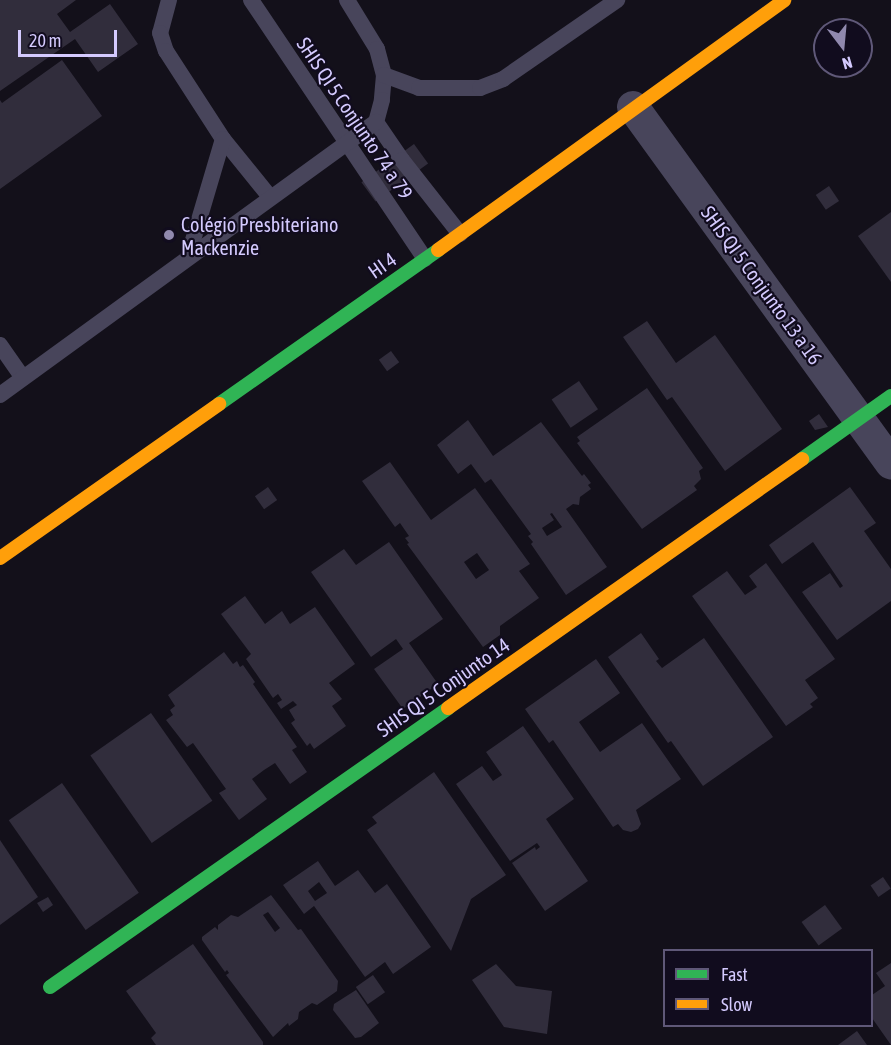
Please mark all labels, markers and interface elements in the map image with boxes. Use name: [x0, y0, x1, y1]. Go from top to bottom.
scale bar: [21, 18, 120, 56]
north arrow: [813, 18, 873, 78]
text: 20 m: [29, 30, 61, 51]
street label: SHIS QI 5 Conjunto 74 a 79: [292, 33, 418, 203]
text: N: [840, 53, 854, 73]
street label: SHIS QI 5 Conjunto 13 a 16: [696, 201, 828, 369]
place label: Colégio Presbiteriano Mackenzie: [181, 212, 338, 259]
marker: Colégio Presbiteriano Mackenzie: [162, 228, 176, 242]
street label: HI 4: [363, 247, 401, 283]
street label: SHIS QI 5 Conjunto 14: [372, 632, 514, 742]
legend: [663, 949, 873, 1027]
text: Fast: [721, 964, 748, 985]
text: Slow: [721, 994, 752, 1015]

